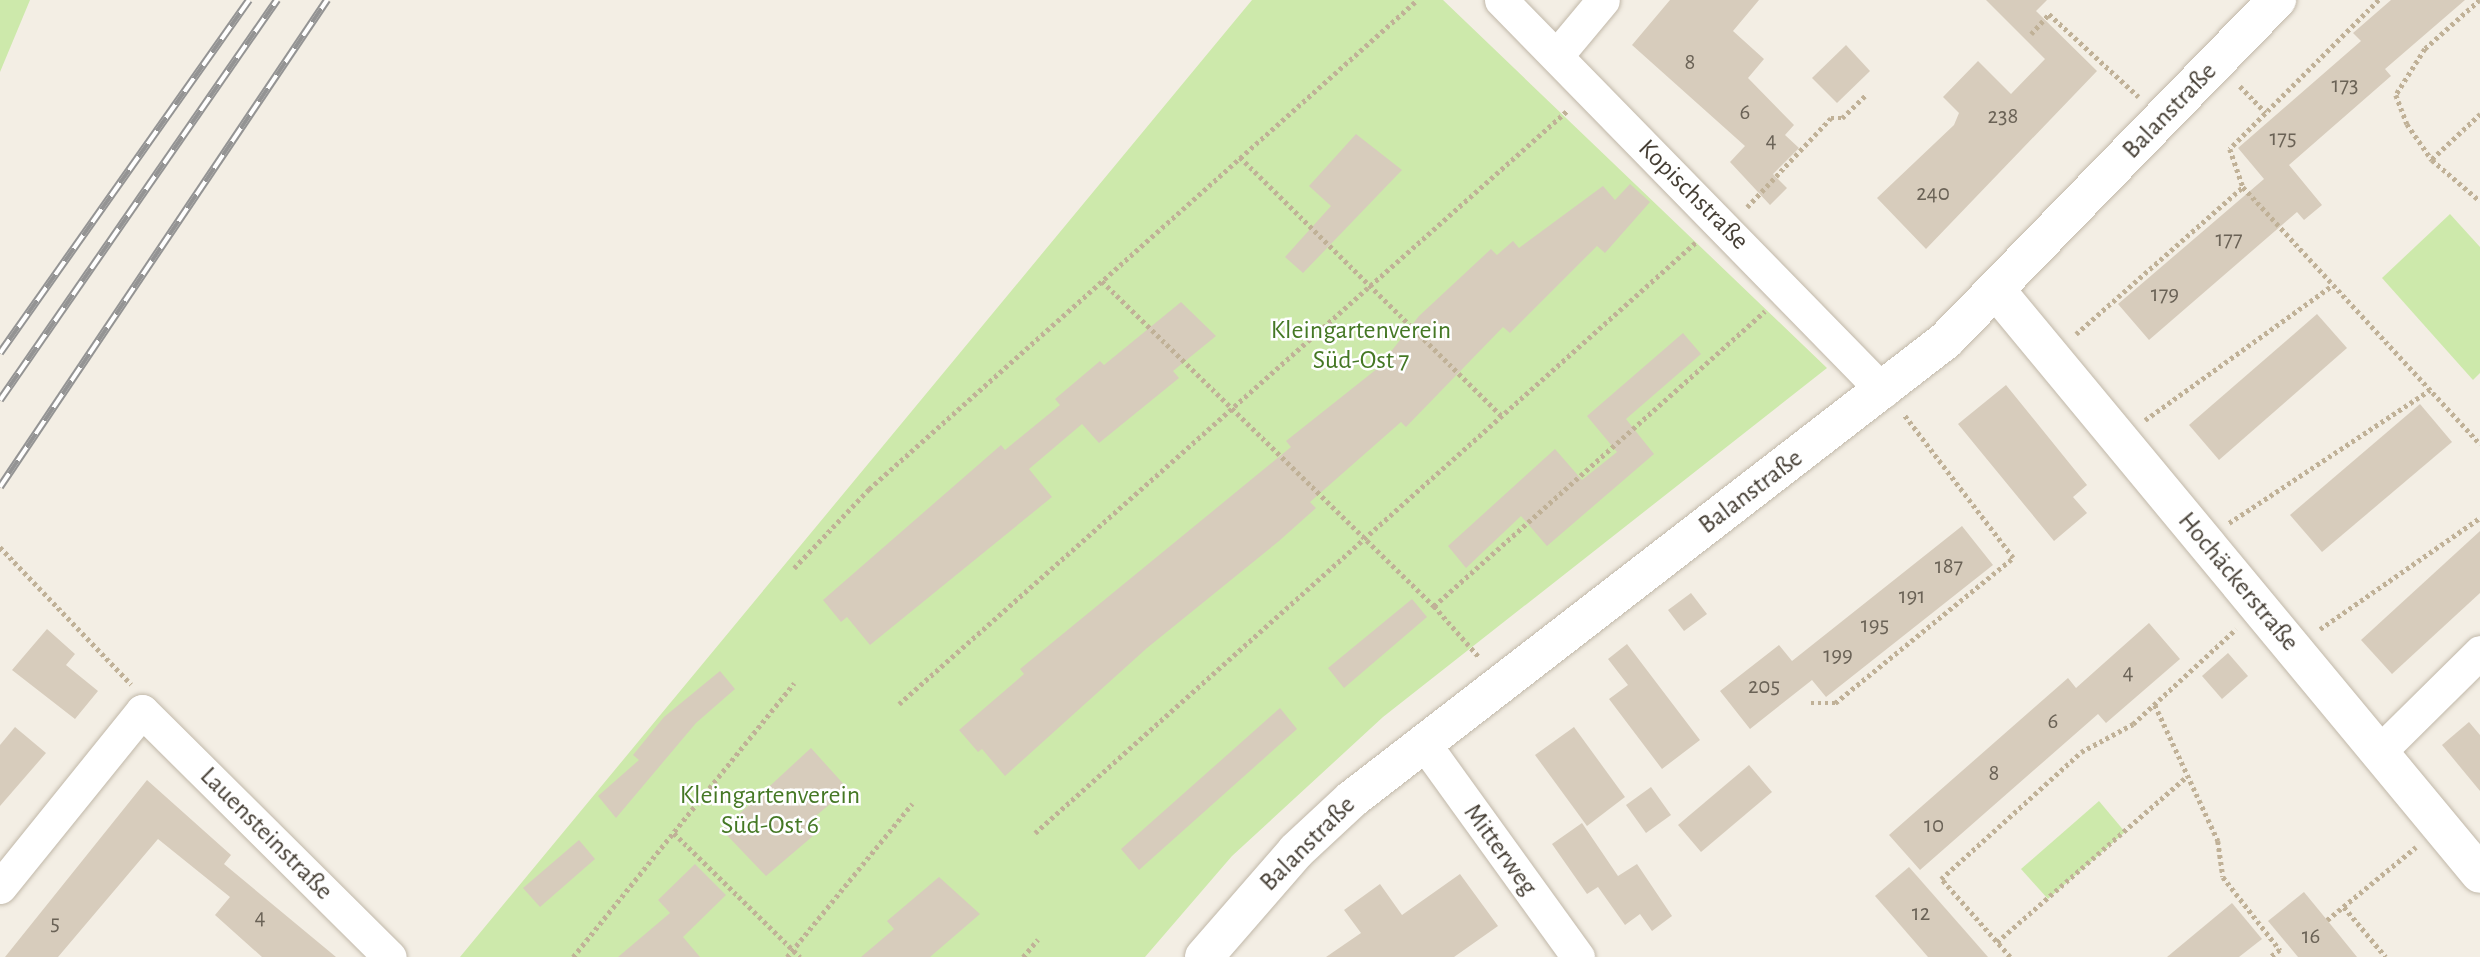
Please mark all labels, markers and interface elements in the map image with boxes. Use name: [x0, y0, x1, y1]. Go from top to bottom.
house number: 8: [1685, 49, 1695, 77]
street label: Balanstraße: [2116, 56, 2224, 166]
house number: 173: [2332, 72, 2358, 100]
house number: 6: [1740, 99, 1750, 127]
house number: 238: [1988, 103, 2018, 131]
house number: 175: [2269, 125, 2297, 153]
house number: 4: [1765, 127, 1777, 155]
street label: Kopischstraße: [1631, 133, 1755, 257]
house number: 240: [1916, 180, 1950, 208]
house number: 177: [2215, 226, 2243, 254]
house number: 179: [2151, 281, 2179, 309]
park label: Kleingartenverein Süd-Ost 7: [1271, 315, 1451, 376]
street label: Balanstraße: [1693, 443, 1809, 541]
street label: Hochäckerstraße: [2171, 506, 2305, 658]
house number: 187: [1935, 553, 1963, 581]
house number: 191: [1899, 583, 1925, 611]
house number: 195: [1861, 612, 1889, 640]
house number: 199: [1823, 642, 1853, 670]
house number: 4: [2122, 659, 2134, 687]
house number: 205: [1748, 673, 1780, 701]
house number: 6: [2048, 708, 2058, 736]
house number: 8: [1989, 760, 1999, 788]
street label: Lauensteinstraße: [193, 761, 339, 907]
park label: Kleingartenverein Süd-Ost 6: [680, 780, 860, 842]
street label: Balanstraße: [1254, 790, 1362, 898]
street label: Mitterweg: [1456, 798, 1544, 902]
house number: 10: [1924, 812, 1944, 840]
house number: 12: [1912, 900, 1930, 928]
house number: 4: [254, 904, 266, 932]
house number: 5: [50, 910, 60, 938]
house number: 16: [2302, 923, 2320, 951]

